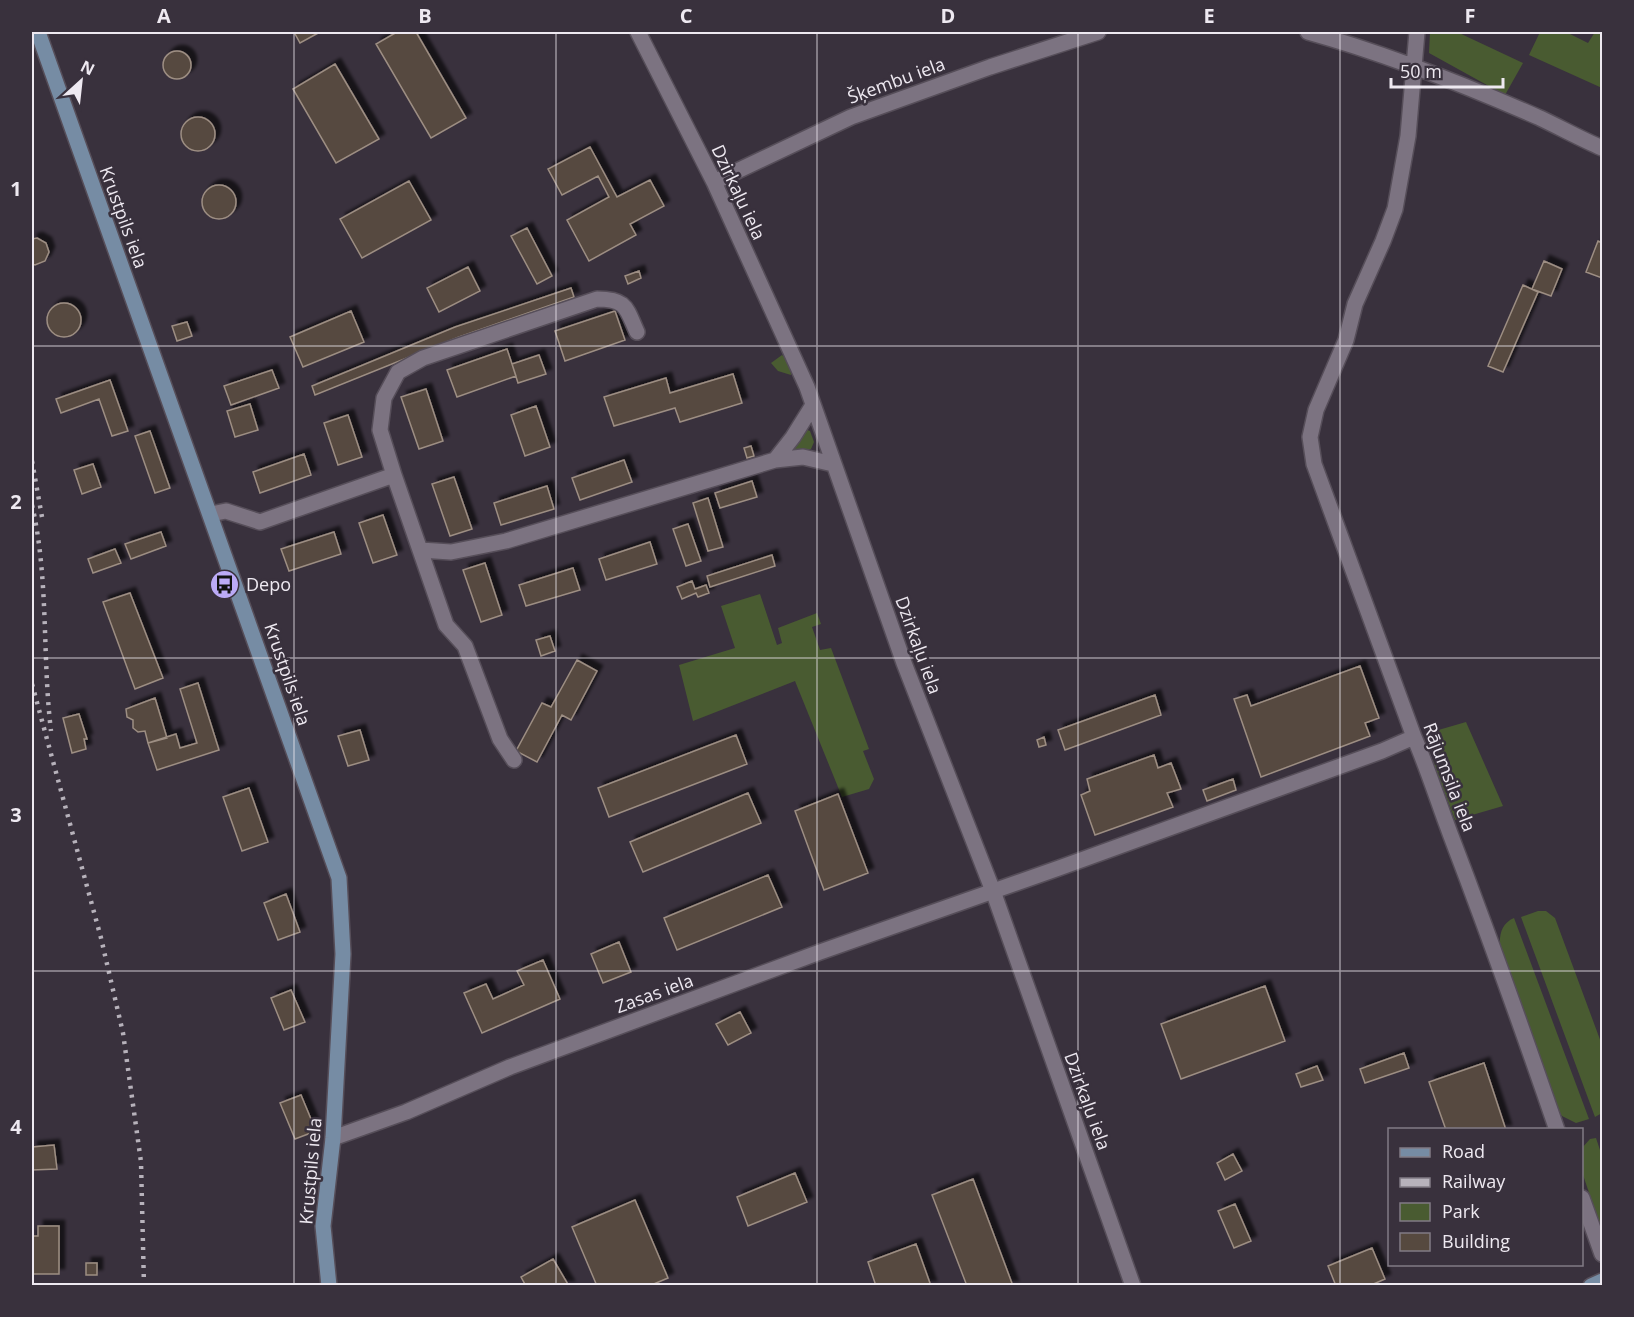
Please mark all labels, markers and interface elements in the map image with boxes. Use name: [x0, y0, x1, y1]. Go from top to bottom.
text: A: [157, 2, 171, 29]
text: B: [418, 2, 432, 29]
text: C: [680, 2, 693, 29]
text: D: [941, 2, 955, 29]
text: E: [1203, 2, 1215, 29]
text: F: [1465, 2, 1475, 29]
north arrow: [51, 51, 111, 111]
street label: Šķembu iela: [844, 51, 948, 109]
scale bar: [1391, 51, 1504, 89]
text: N: [77, 55, 99, 80]
text: 50 m: [1400, 59, 1442, 83]
street label: Dzirkaļu iela: [707, 141, 771, 243]
street label: Krustpils iela: [94, 163, 154, 271]
text: 1: [10, 175, 22, 202]
text: 2: [10, 488, 22, 515]
bus stop icon: Depo: [209, 568, 241, 600]
place label: Depo: [246, 572, 291, 596]
street label: Dzirkaļu iela: [890, 593, 948, 697]
street label: Krustpils iela: [259, 620, 317, 728]
street label: Rājumsila iela: [1418, 719, 1482, 835]
text: 3: [10, 801, 22, 828]
street label: Zasas iela: [612, 968, 696, 1018]
street label: Dzirkaļu iela: [1059, 1049, 1117, 1153]
text: 4: [10, 1113, 22, 1140]
street label: Krustpils iela: [293, 1117, 327, 1225]
legend: [1388, 1128, 1583, 1266]
text: Road: [1442, 1139, 1485, 1163]
text: Railway: [1442, 1169, 1506, 1193]
text: Park: [1442, 1199, 1480, 1223]
text: Building: [1442, 1229, 1510, 1253]

